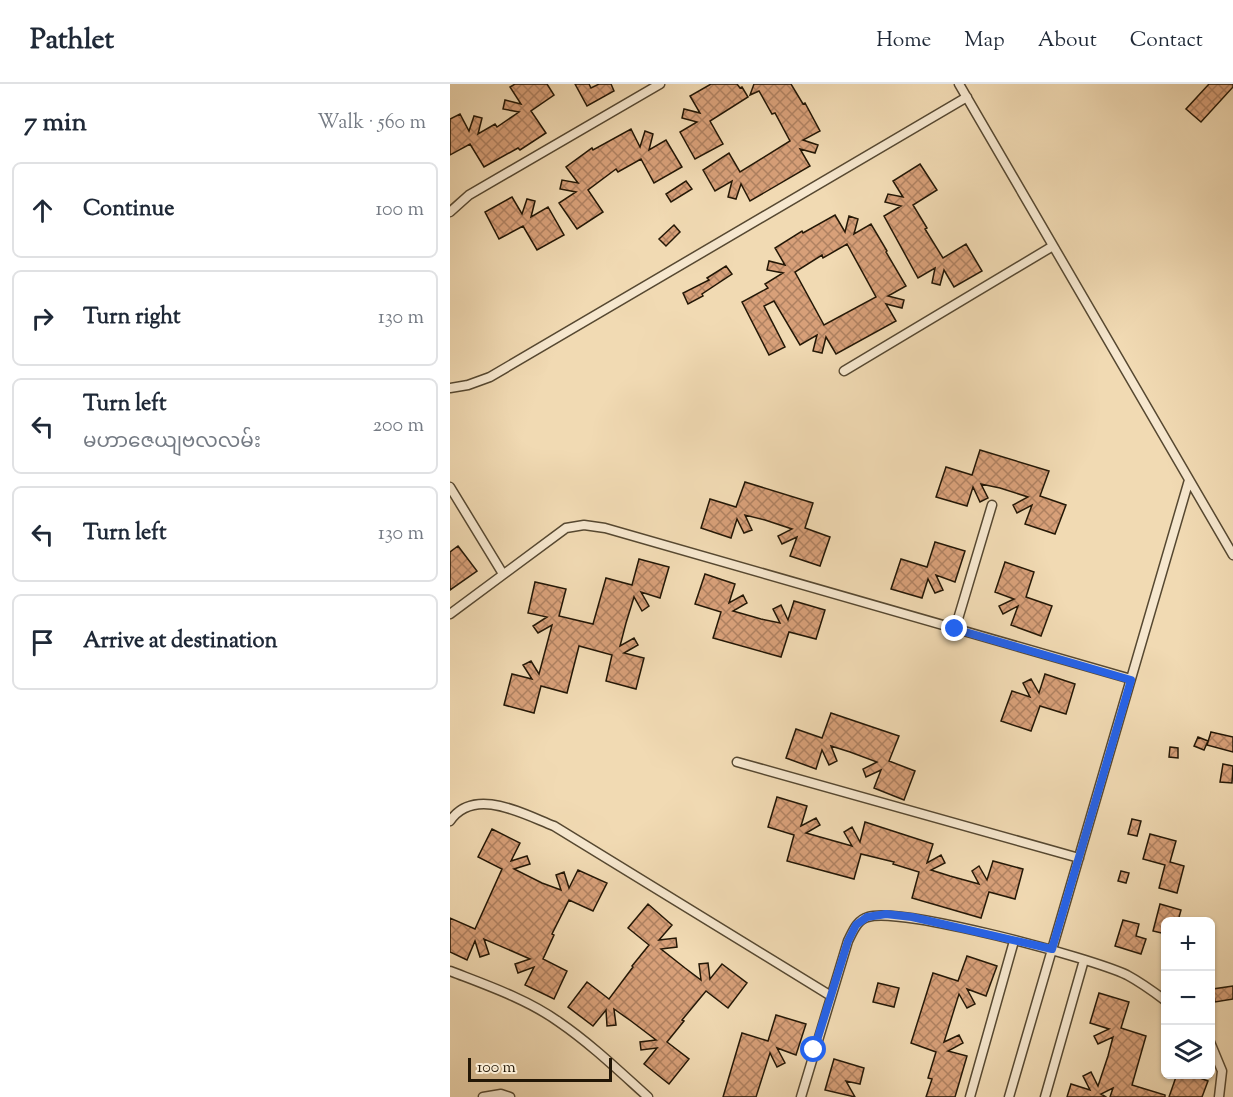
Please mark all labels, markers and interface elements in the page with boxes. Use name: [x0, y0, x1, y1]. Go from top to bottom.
text: Pathlet: [30, 21, 114, 61]
text: Home: [876, 26, 931, 56]
text: Map: [964, 26, 1005, 56]
text: About: [1038, 26, 1097, 56]
text: Contact: [1130, 26, 1203, 56]
text: 7 min: [24, 105, 87, 142]
text: Walk · 560 m: [317, 109, 426, 138]
icon: ahead: [26, 194, 59, 227]
text: Continue: [83, 194, 174, 226]
text: 100 m: [375, 196, 424, 225]
icon: right: [26, 302, 59, 335]
text: Turn right: [83, 302, 180, 334]
text: 130 m: [378, 304, 424, 333]
text: Turn left: [83, 389, 166, 421]
icon: left: [26, 410, 59, 443]
text: 200 m: [373, 412, 424, 441]
text: မဟာဇေယျဗလလမ်း: [83, 428, 261, 457]
icon: left: [26, 518, 59, 551]
text: Turn left: [83, 518, 166, 550]
text: 130 m: [378, 520, 424, 549]
route end: [941, 615, 967, 641]
icon: arrive: [26, 626, 59, 659]
text: Arrive at destination: [83, 626, 278, 658]
map controls: [1161, 917, 1215, 1079]
button: +: [1161, 917, 1215, 971]
button: −: [1161, 971, 1215, 1025]
button: layers: [1161, 1025, 1215, 1079]
route start: [800, 1036, 826, 1062]
scale bar: [468, 1055, 612, 1082]
text: 100 m: [477, 1057, 516, 1080]

